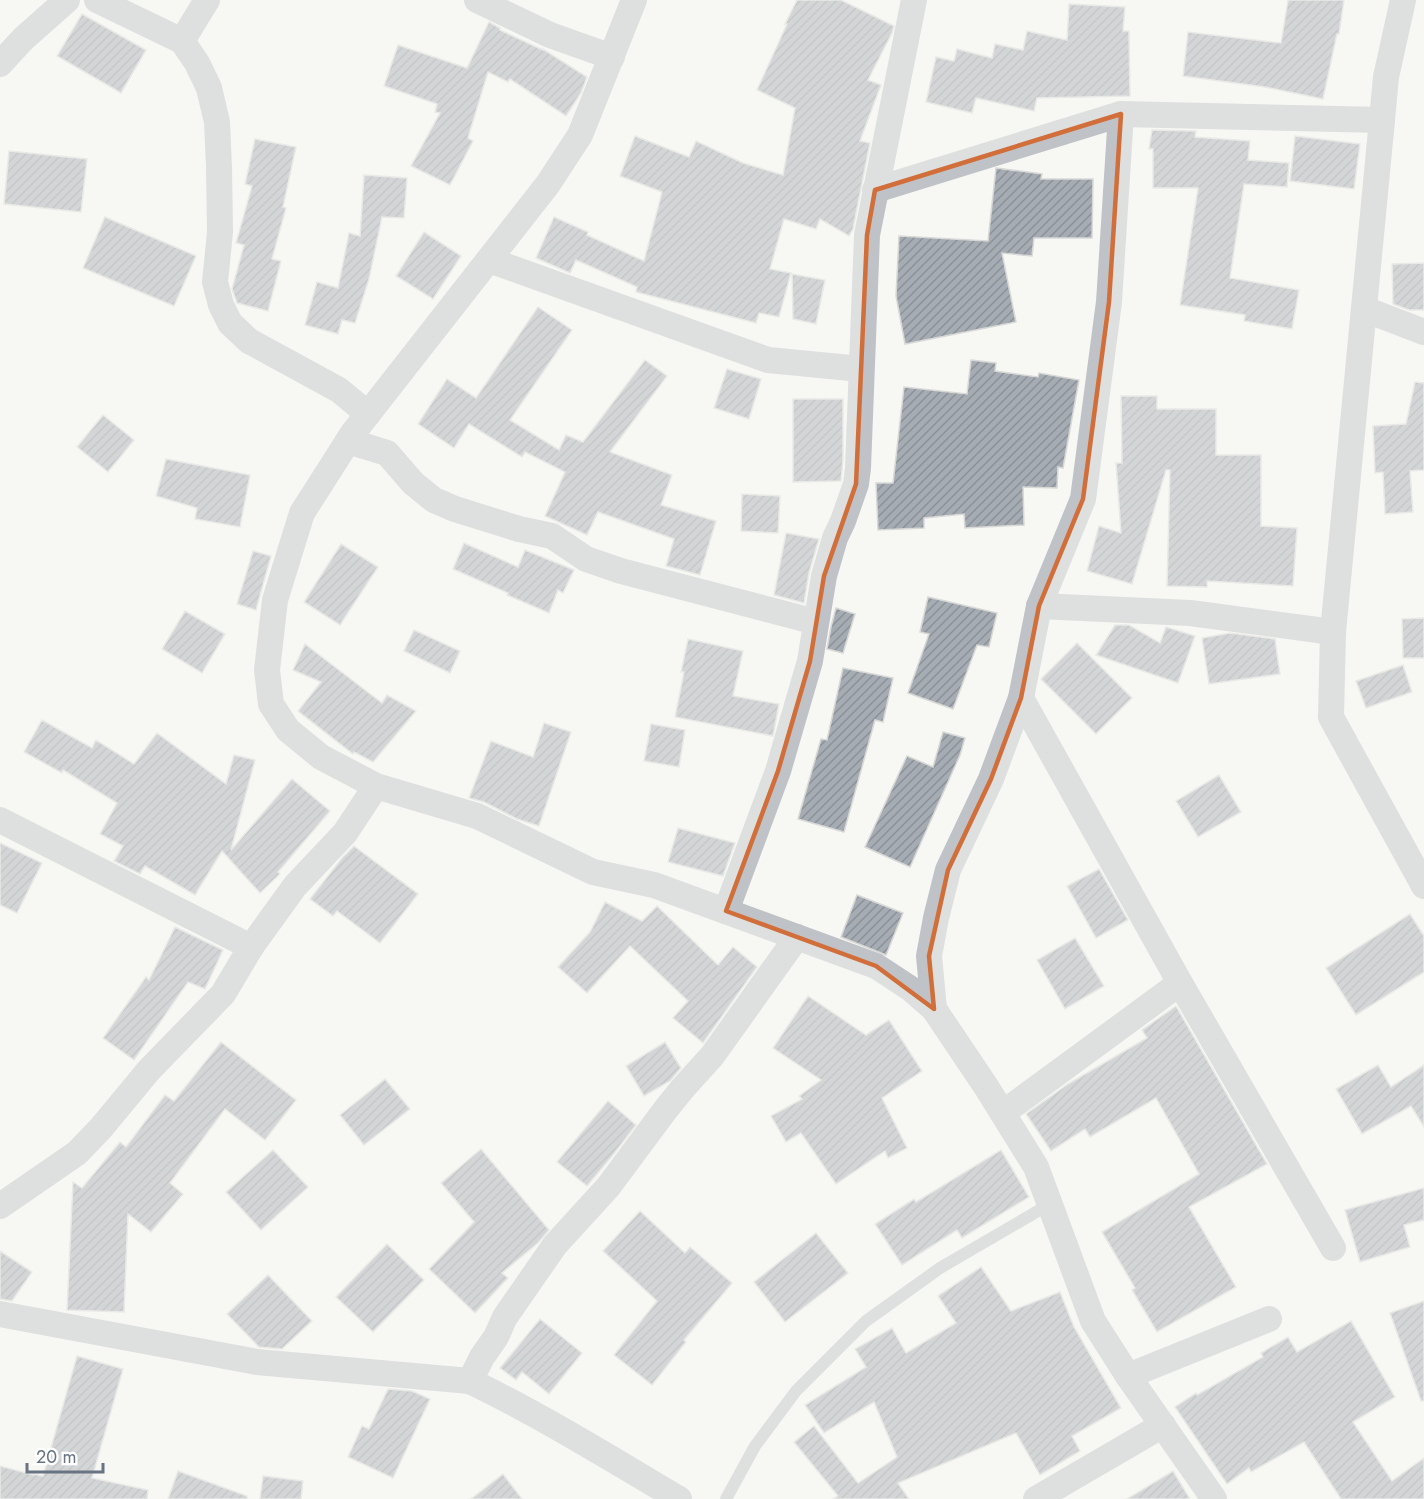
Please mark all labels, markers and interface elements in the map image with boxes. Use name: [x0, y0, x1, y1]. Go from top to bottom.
scale bar: [27, 1436, 104, 1474]
text: 20 m: [36, 1444, 76, 1470]

